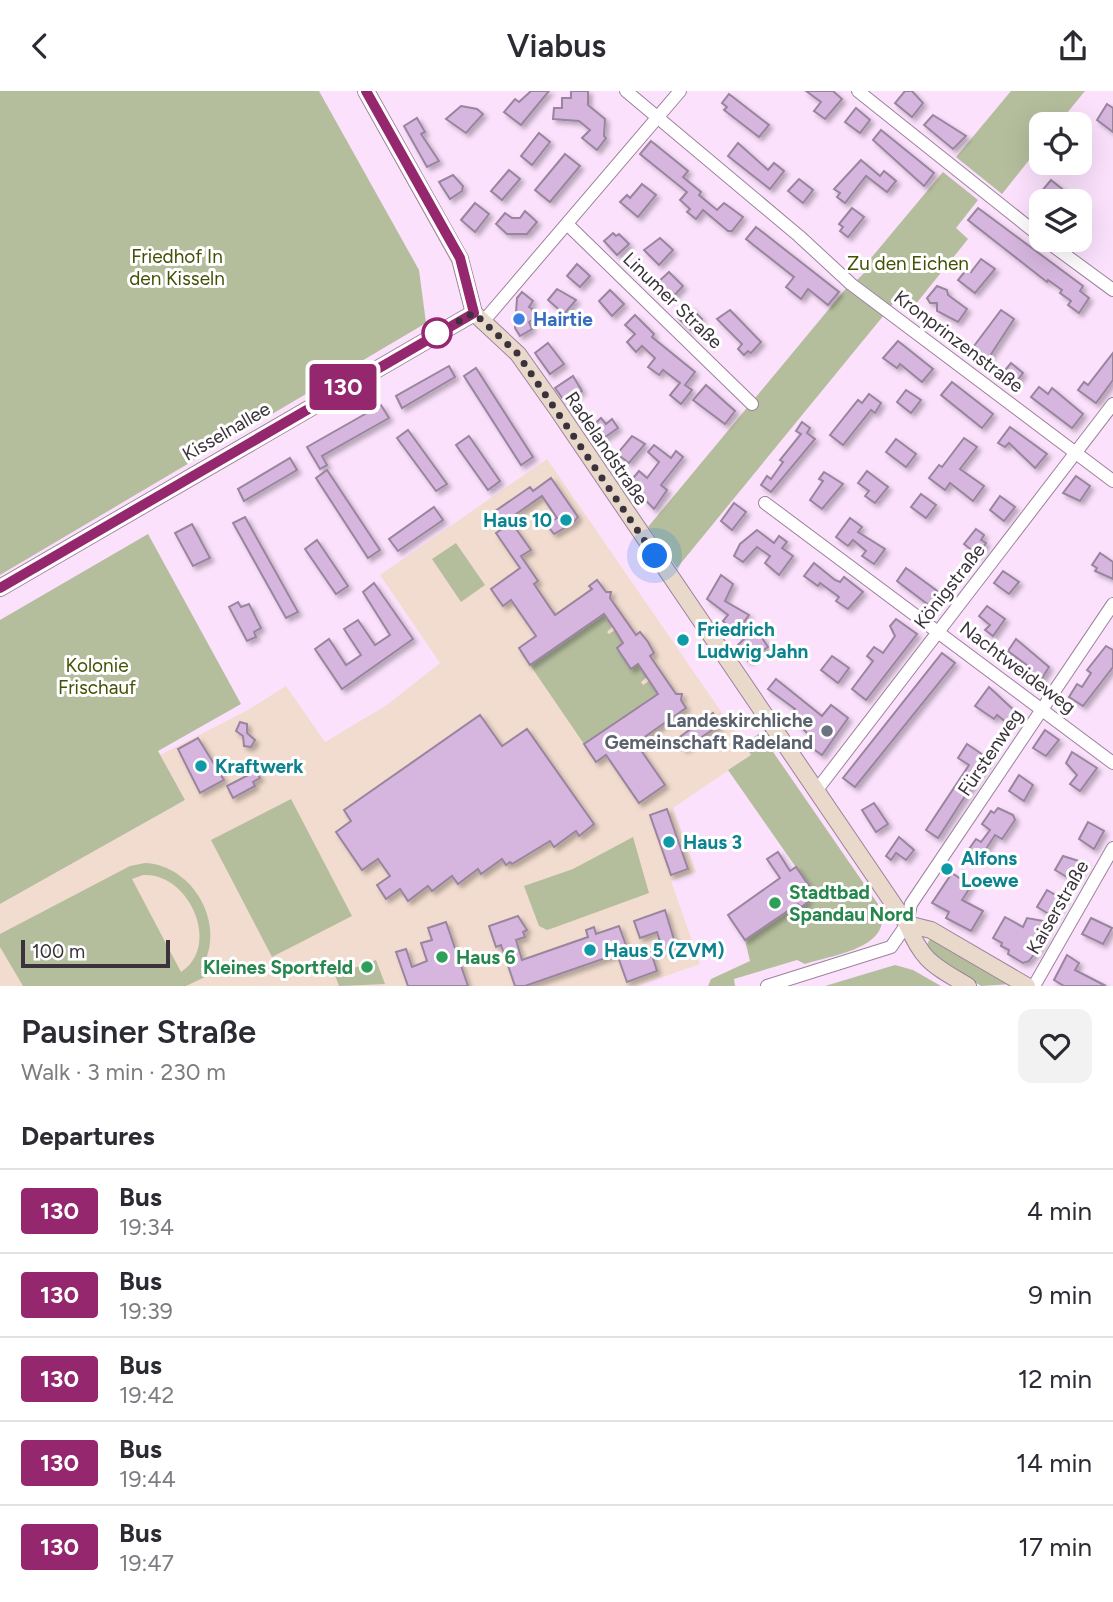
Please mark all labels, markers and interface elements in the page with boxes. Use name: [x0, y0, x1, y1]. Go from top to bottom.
icon: back: [21, 27, 59, 65]
text: Viabus: [507, 27, 606, 65]
icon: share: [1054, 27, 1092, 65]
map controls: [1029, 112, 1092, 252]
button: locate: [1029, 112, 1092, 175]
button: layers: [1029, 189, 1092, 252]
park label: Friedhof In den Kisseln: [129, 245, 225, 290]
street label: Linumer Straße: [618, 247, 727, 354]
park label: Zu den Eichen: [847, 252, 969, 275]
street label: Kronprinzenstraße: [890, 285, 1028, 397]
place label: Hairtie: [533, 308, 593, 331]
marker: Hairtie: [511, 311, 527, 327]
unlabelled marker: [422, 318, 452, 348]
line badge: 130: [303, 364, 383, 410]
text: 130: [323, 372, 363, 401]
street label: Radelandstraße: [560, 387, 653, 509]
street label: Kisselnallee: [178, 397, 274, 466]
place label: Haus 10: [483, 509, 552, 532]
marker: Haus 10: [558, 512, 574, 528]
your location: [637, 538, 672, 573]
street label: Königstraße: [909, 539, 990, 634]
street label: Nachtweideweg: [955, 616, 1080, 719]
place label: Friedrich Ludwig Jahn: [697, 618, 808, 663]
marker: Friedrich Ludwig Jahn: [675, 632, 691, 648]
park label: Kolonie Frischauf: [58, 654, 136, 699]
street label: Fürstenweg: [953, 704, 1028, 800]
place label: Landeskirchliche Gemeinschaft Radeland: [605, 709, 813, 754]
marker: Landeskirchliche Gemeinschaft Radeland: [819, 723, 835, 739]
place label: Kraftwerk: [215, 755, 304, 778]
marker: Kraftwerk: [193, 758, 209, 774]
place label: Haus 3: [683, 831, 742, 854]
marker: Haus 3: [661, 834, 677, 850]
place label: Alfons Loewe: [961, 847, 1019, 892]
street label: Kaiserstraße: [1021, 856, 1093, 958]
marker: Alfons Loewe: [939, 861, 955, 877]
place label: Stadtbad Spandau Nord: [789, 881, 914, 926]
marker: Stadtbad Spandau Nord: [767, 895, 783, 911]
scale bar: [21, 937, 170, 969]
place label: Haus 5 (ZVM): [604, 939, 725, 962]
text: 100 m: [32, 940, 85, 963]
marker: Haus 5 (ZVM): [582, 942, 598, 958]
place label: Haus 6: [456, 946, 516, 969]
marker: Haus 6: [434, 949, 450, 965]
place label: Kleines Sportfeld: [203, 956, 353, 979]
marker: Kleines Sportfeld: [359, 959, 375, 975]
button: heart: [1018, 1009, 1092, 1083]
text: Pausiner Straße: [21, 1012, 256, 1051]
text: Walk · 3 min · 230 m: [21, 1058, 226, 1086]
text: Departures: [21, 1120, 155, 1152]
text: Bus: [119, 1181, 162, 1213]
text: 4 min: [1027, 1195, 1092, 1227]
text: 130: [40, 1196, 79, 1225]
text: 19:34: [119, 1213, 174, 1241]
text: Bus: [119, 1265, 162, 1297]
text: 9 min: [1028, 1279, 1092, 1311]
text: 130: [40, 1280, 79, 1309]
text: 19:39: [119, 1297, 173, 1325]
text: Bus: [119, 1349, 162, 1381]
text: 12 min: [1018, 1363, 1092, 1395]
text: 130: [40, 1364, 79, 1393]
text: 19:42: [119, 1381, 174, 1409]
text: Bus: [119, 1433, 162, 1465]
text: 14 min: [1016, 1447, 1092, 1479]
text: 130: [40, 1448, 79, 1477]
text: 19:44: [119, 1465, 176, 1493]
text: Bus: [119, 1517, 162, 1549]
text: 17 min: [1018, 1531, 1092, 1563]
text: 130: [40, 1532, 79, 1561]
text: 19:47: [119, 1549, 174, 1577]

